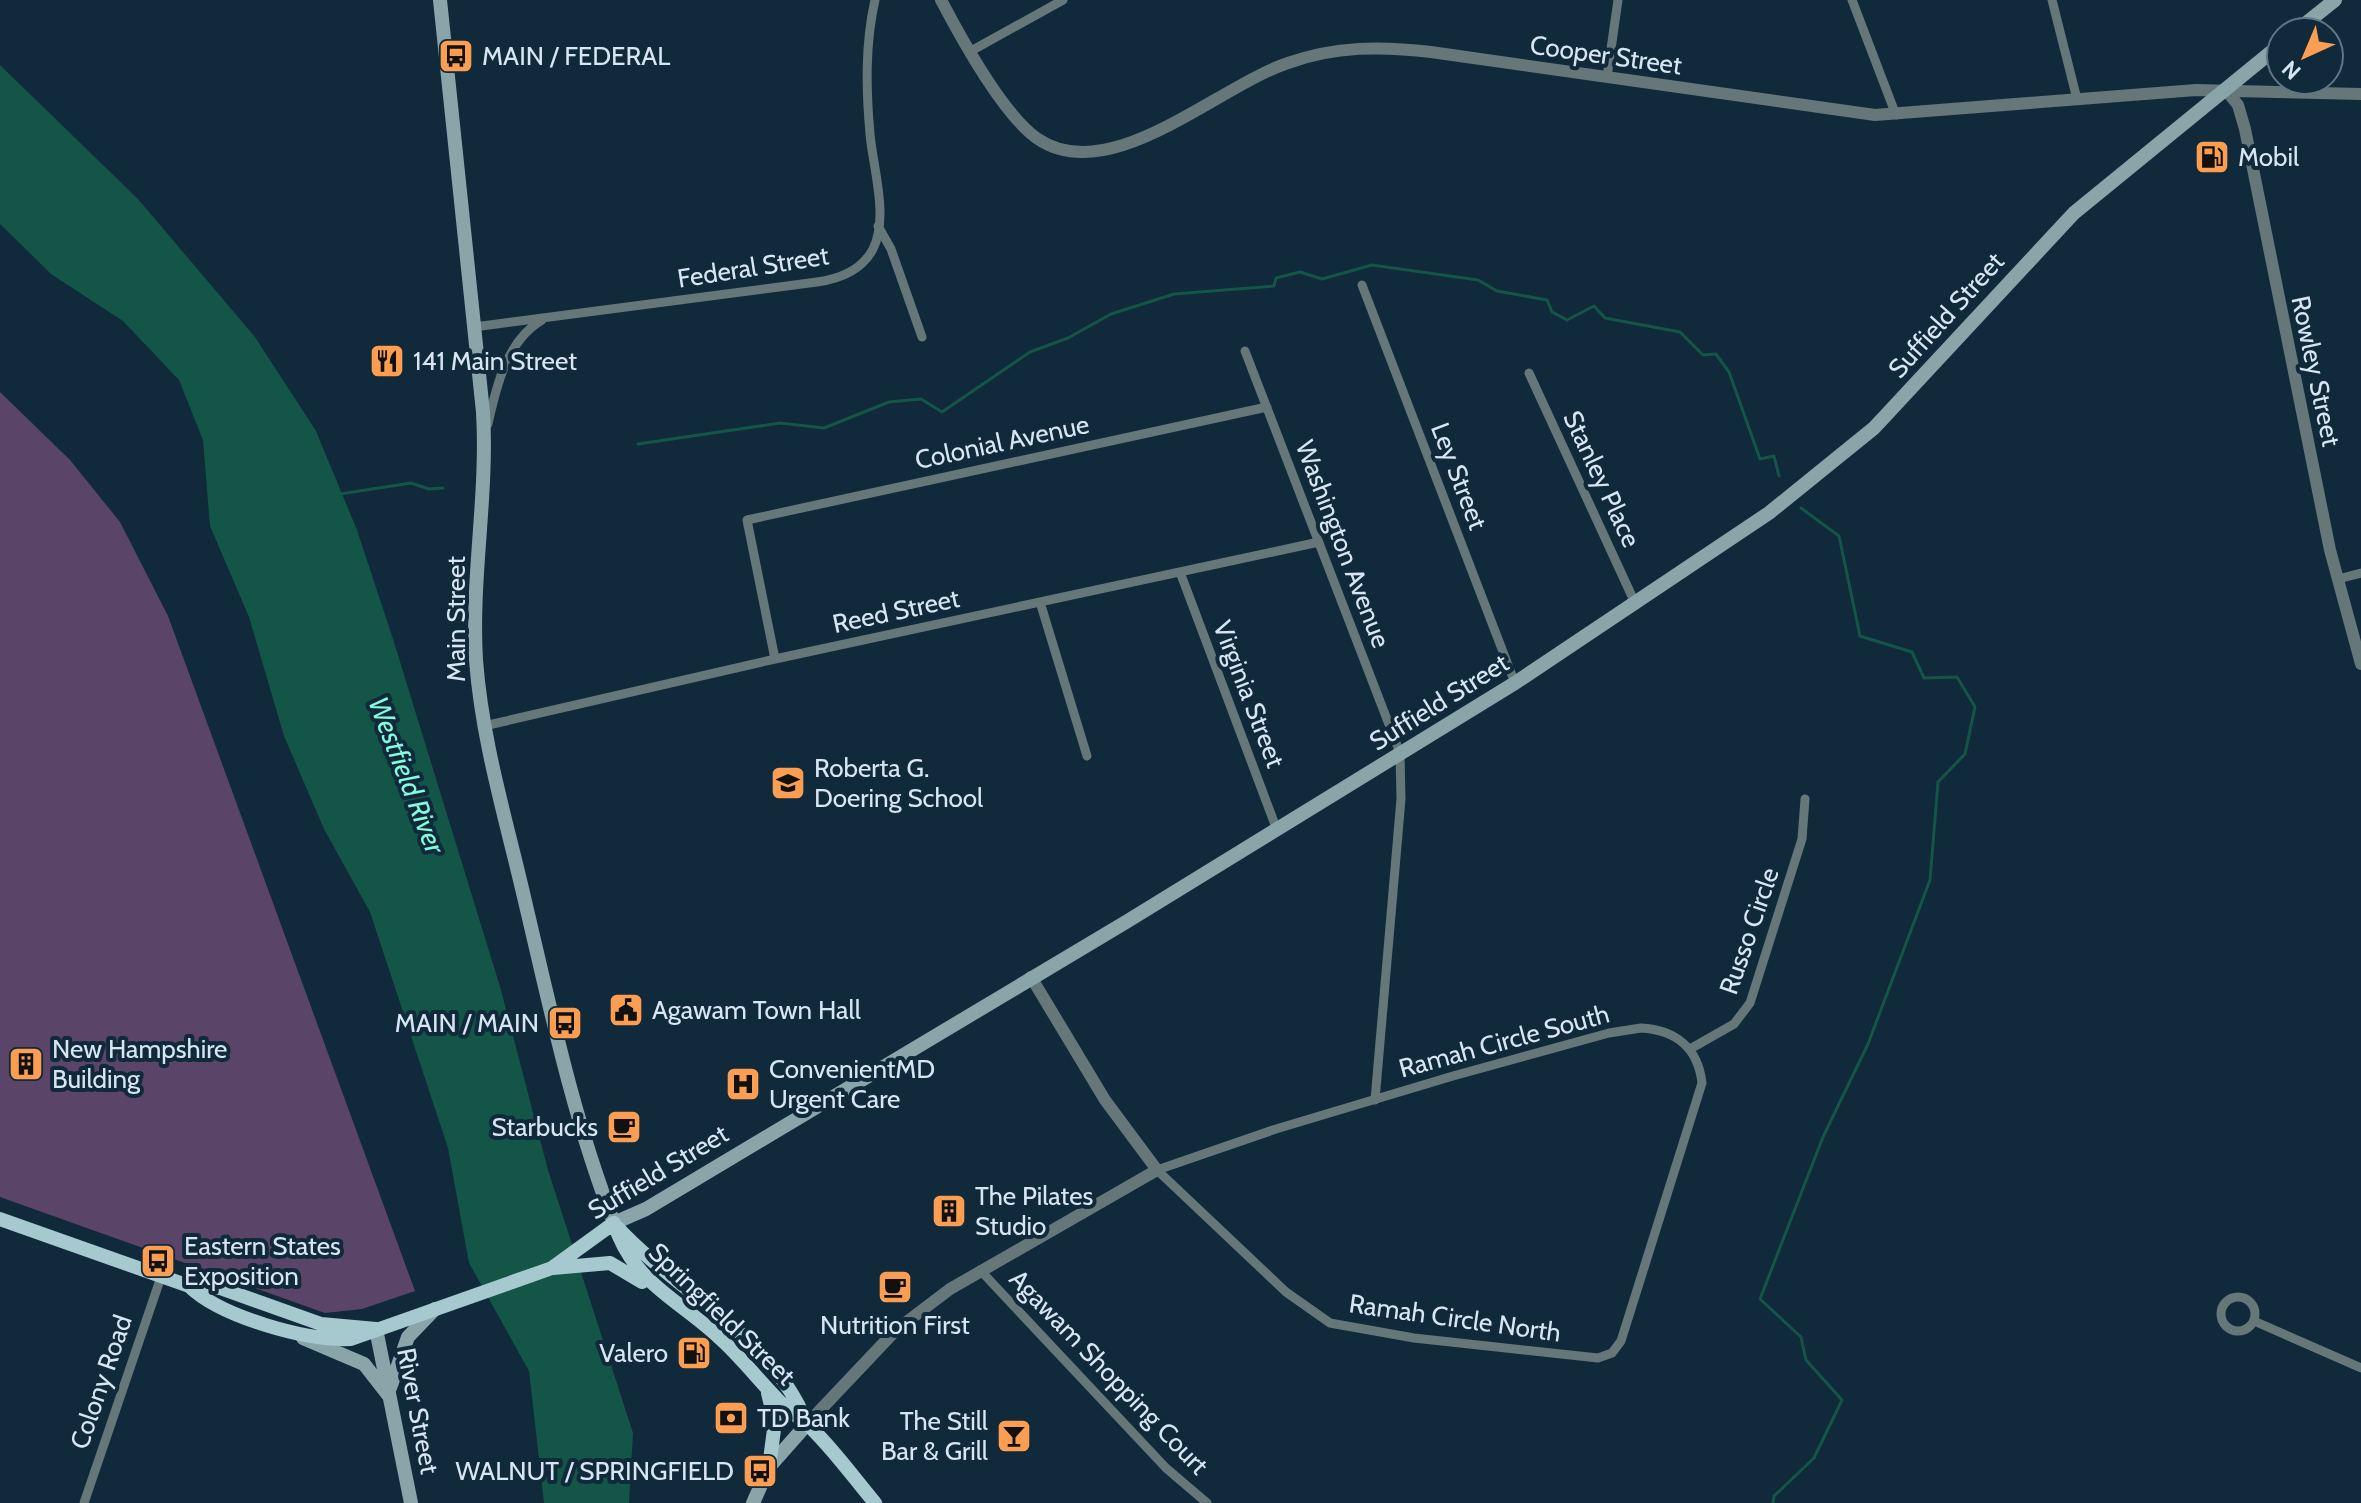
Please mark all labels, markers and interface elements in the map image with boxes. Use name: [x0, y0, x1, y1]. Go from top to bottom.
north arrow: [2265, 16, 2345, 96]
street label: Cooper Street: [1528, 29, 1684, 82]
bus stop icon: MAIN / FEDERAL: [437, 37, 475, 75]
place label: MAIN / FEDERAL: [482, 40, 670, 72]
text: N: [2276, 55, 2306, 85]
fuel station icon: Mobil: [2193, 138, 2231, 176]
place label: Mobil: [2238, 141, 2299, 173]
street label: Federal Street: [675, 239, 831, 295]
street label: Suffield Street: [1881, 245, 2011, 384]
street label: Rowley Street: [2284, 293, 2348, 449]
restaurant icon: 141 Main Street: [368, 342, 406, 380]
place label: 141 Main Street: [413, 345, 577, 377]
street label: Stanley Place: [1556, 406, 1648, 552]
street label: Colonial Avenue: [912, 408, 1092, 476]
street label: Ley Street: [1424, 418, 1494, 534]
street label: Washington Avenue: [1289, 436, 1397, 652]
street label: Main Street: [440, 556, 472, 682]
street label: Reed Street: [830, 582, 963, 640]
street label: Virginia Street: [1206, 616, 1292, 772]
street label: Suffield Street: [1364, 646, 1515, 757]
water label: Westfield River: [362, 692, 453, 860]
place label: Roberta G. Doering School: [814, 752, 983, 814]
school or university icon: Roberta G. Doering School: [769, 764, 807, 802]
street label: Russo Circle: [1712, 863, 1786, 999]
public building icon: Agawam Town Hall: [607, 991, 645, 1029]
place label: Agawam Town Hall: [652, 994, 861, 1026]
street label: Ramah Circle South: [1395, 998, 1613, 1084]
bus stop icon: MAIN / MAIN: [546, 1004, 584, 1042]
place label: MAIN / MAIN: [395, 1007, 539, 1039]
place label: New Hampshire Building: [52, 1033, 227, 1095]
building icon: New Hampshire Building: [7, 1045, 45, 1083]
place label: ConvenientMD Urgent Care: [769, 1053, 935, 1115]
hospital icon: ConvenientMD Urgent Care: [724, 1065, 762, 1103]
cafe icon: Starbucks: [605, 1108, 643, 1146]
place label: Starbucks: [491, 1111, 598, 1143]
street label: Suffield Street: [582, 1118, 734, 1226]
place label: The Pilates Studio: [975, 1180, 1094, 1242]
building icon: The Pilates Studio: [930, 1192, 968, 1230]
place label: Eastern States Exposition: [184, 1230, 341, 1292]
street label: Springfield Street: [642, 1236, 802, 1392]
bus stop icon: Eastern States Exposition: [139, 1242, 177, 1280]
street label: Agawam Shopping Court: [1003, 1263, 1215, 1481]
cafe icon: Nutrition First: [876, 1268, 914, 1306]
street label: Ramah Circle North: [1347, 1287, 1563, 1349]
place label: Nutrition First: [820, 1309, 970, 1341]
street label: Colony Road: [63, 1311, 139, 1453]
fuel station icon: Valero: [675, 1334, 713, 1372]
place label: Valero: [599, 1337, 668, 1369]
street label: River Street: [390, 1345, 446, 1477]
bank icon: TD Bank: [712, 1399, 750, 1437]
place label: TD Bank: [757, 1402, 850, 1434]
place label: The Still Bar & Grill: [881, 1405, 988, 1467]
bar icon: The Still Bar & Grill: [995, 1417, 1033, 1455]
bus stop icon: WALNUT / SPRINGFIELD: [741, 1452, 779, 1490]
place label: WALNUT / SPRINGFIELD: [456, 1455, 734, 1487]

